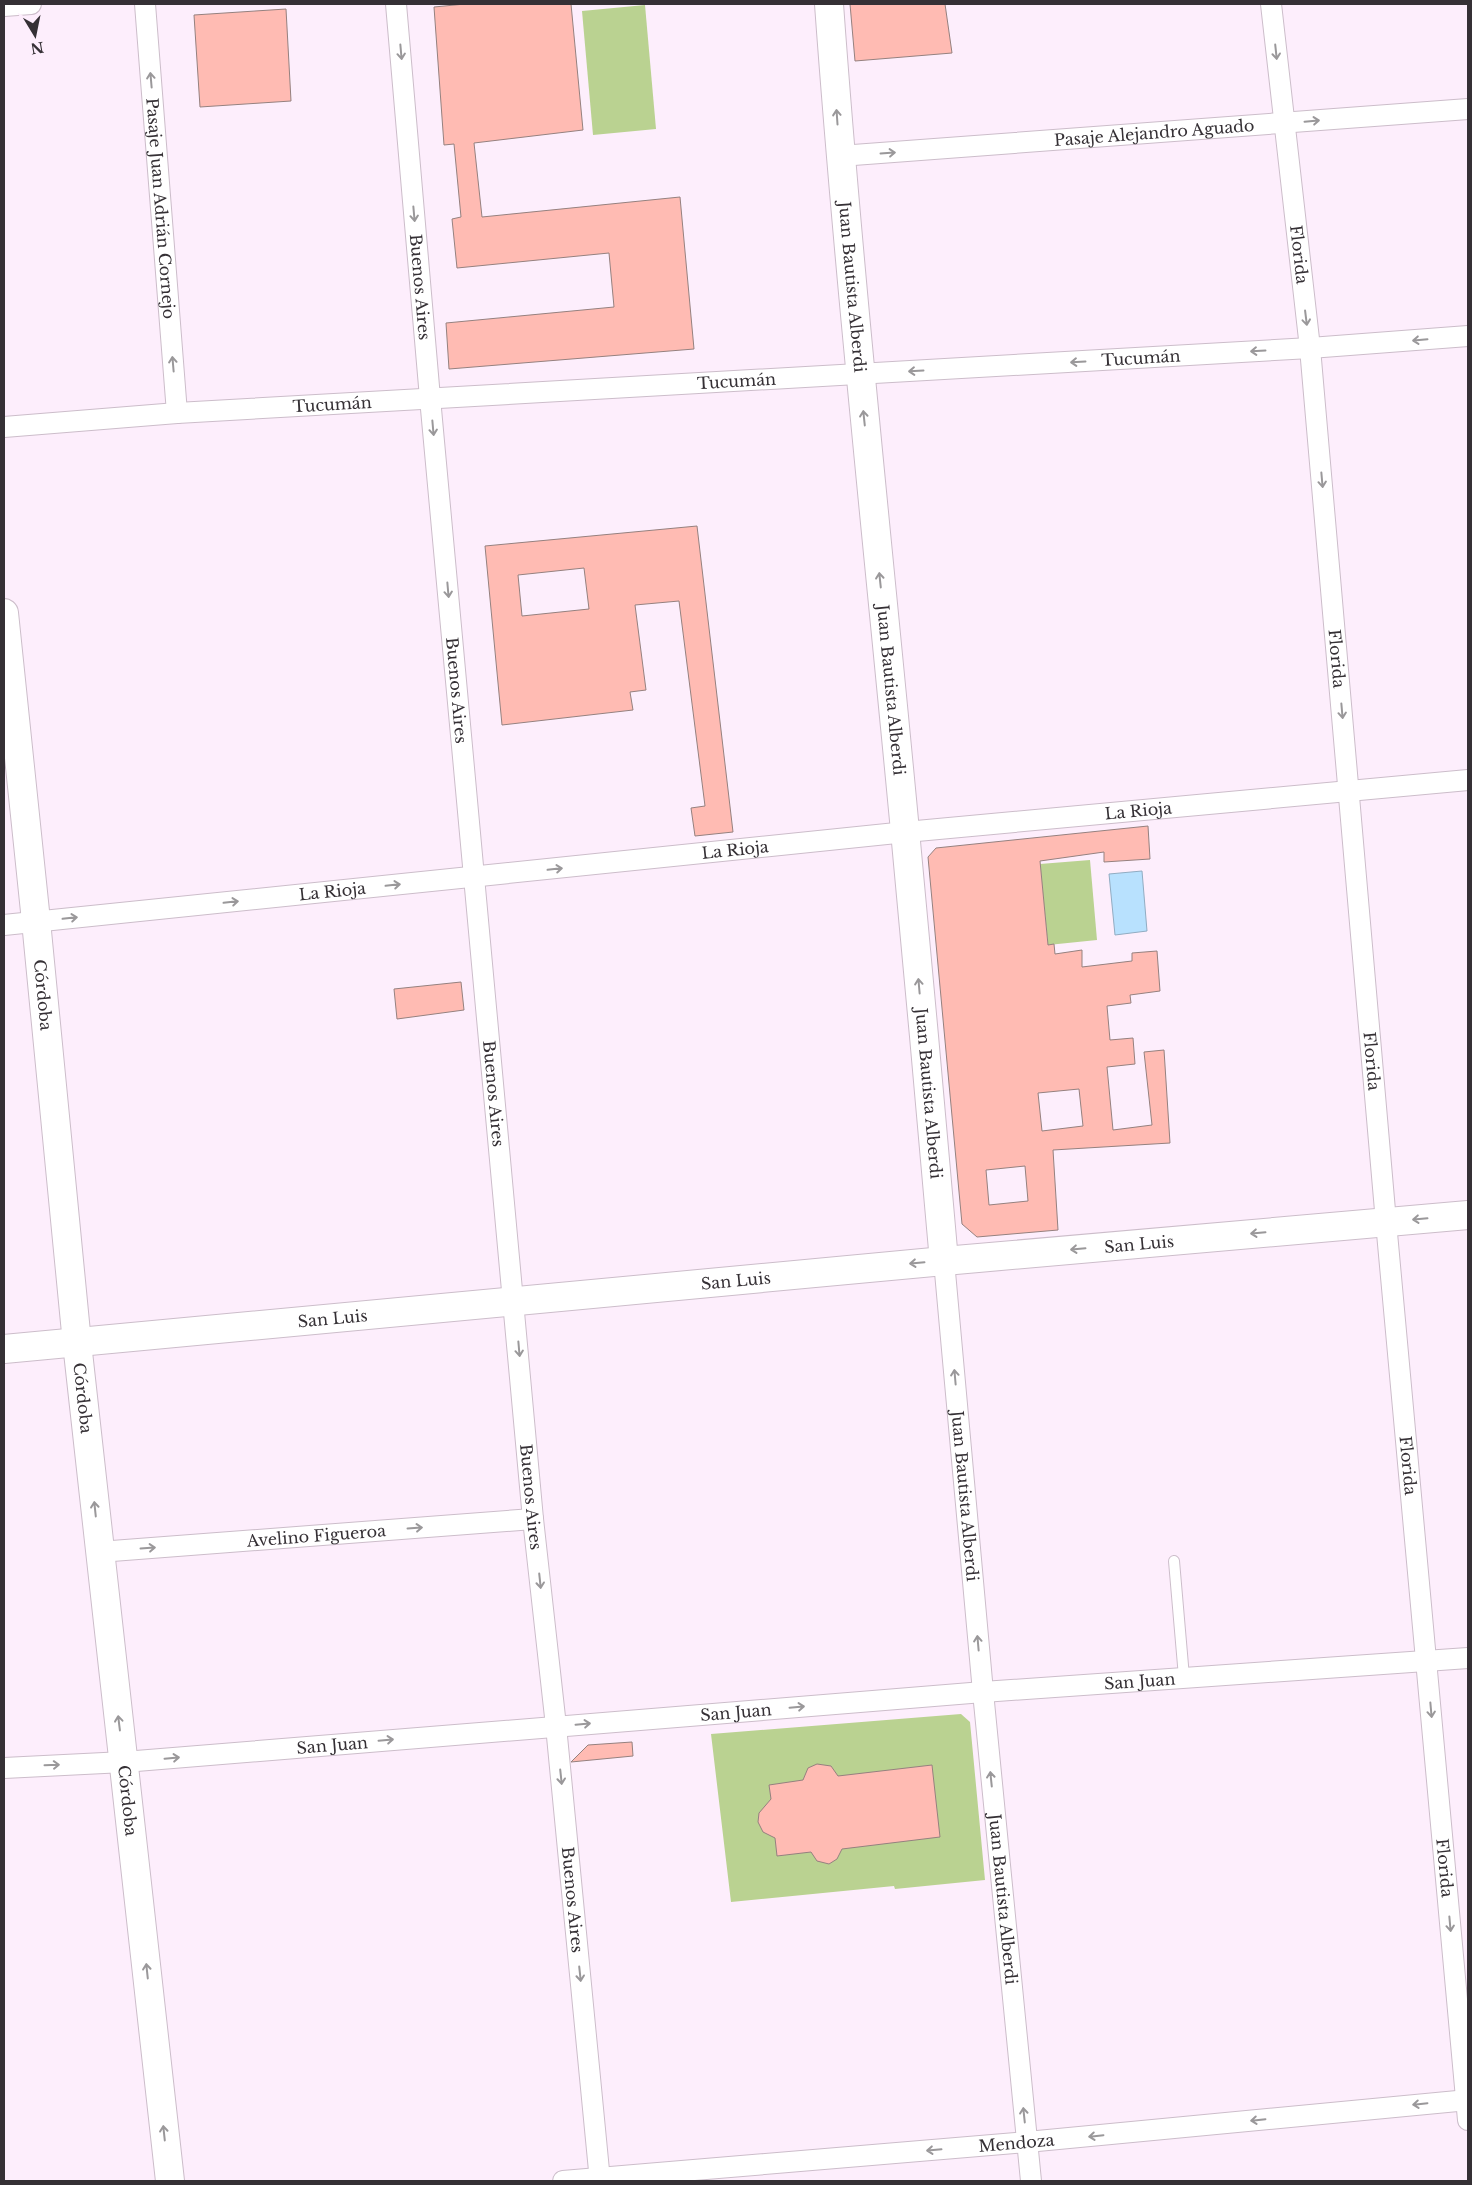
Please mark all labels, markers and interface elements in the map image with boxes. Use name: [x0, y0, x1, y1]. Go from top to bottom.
north arrow: [10, 10, 60, 60]
text: N: [29, 38, 45, 58]
one-way arrow: [396, 44, 405, 60]
one-way arrow: [1271, 44, 1281, 60]
one-way arrow: [146, 72, 156, 88]
street label: Pasaje Juan Adrián Cornejo: [142, 97, 180, 320]
one-way arrow: [832, 109, 842, 125]
street label: Pasaje Alejandro Aguado: [1053, 115, 1255, 150]
one-way arrow: [1304, 117, 1320, 126]
one-way arrow: [880, 148, 896, 157]
street label: Juan Bautista Alberdi: [835, 199, 870, 374]
one-way arrow: [410, 206, 419, 222]
street label: Florida: [1286, 224, 1313, 285]
street label: Buenos Aires: [406, 233, 435, 341]
one-way arrow: [1301, 310, 1311, 326]
one-way arrow: [1412, 335, 1428, 344]
street label: Tucumán: [1101, 345, 1181, 370]
one-way arrow: [1250, 347, 1266, 356]
one-way arrow: [169, 357, 178, 373]
one-way arrow: [1070, 357, 1086, 366]
one-way arrow: [908, 367, 924, 376]
street label: Tucumán: [696, 369, 777, 393]
street label: Tucumán: [292, 392, 372, 416]
one-way arrow: [859, 411, 869, 427]
one-way arrow: [428, 420, 438, 436]
one-way arrow: [1317, 471, 1326, 487]
one-way arrow: [875, 572, 885, 588]
one-way arrow: [443, 582, 453, 598]
street label: Juan Bautista Alberdi: [873, 602, 910, 777]
street label: Florida: [1324, 628, 1350, 689]
street label: Buenos Aires: [442, 636, 472, 744]
one-way arrow: [1337, 703, 1347, 719]
street label: La Rioja: [1104, 797, 1173, 824]
street label: La Rioja: [701, 836, 770, 863]
one-way arrow: [546, 864, 562, 874]
street label: La Rioja: [298, 878, 367, 905]
one-way arrow: [385, 880, 401, 890]
one-way arrow: [223, 897, 239, 907]
one-way arrow: [61, 913, 77, 923]
street label: Córdoba: [30, 958, 57, 1032]
one-way arrow: [915, 978, 924, 994]
street label: Juan Bautista Alberdi: [911, 1005, 947, 1180]
street label: Florida: [1359, 1031, 1385, 1092]
street label: Buenos Aires: [479, 1040, 509, 1148]
one-way arrow: [1412, 1214, 1428, 1224]
one-way arrow: [1250, 1229, 1266, 1238]
street label: San Luis: [1103, 1231, 1175, 1257]
one-way arrow: [1071, 1244, 1087, 1254]
one-way arrow: [909, 1259, 925, 1268]
street label: San Luis: [700, 1267, 772, 1294]
street label: San Luis: [297, 1305, 368, 1331]
one-way arrow: [514, 1341, 524, 1357]
street label: Córdoba: [69, 1361, 97, 1435]
one-way arrow: [950, 1369, 959, 1385]
street label: Juan Bautista Alberdi: [947, 1408, 983, 1583]
street label: Florida: [1396, 1435, 1421, 1496]
street label: Buenos Aires: [516, 1443, 546, 1551]
one-way arrow: [90, 1501, 100, 1517]
street label: Avelino Figueroa: [245, 1520, 387, 1551]
one-way arrow: [406, 1523, 422, 1533]
one-way arrow: [140, 1544, 156, 1553]
one-way arrow: [535, 1572, 545, 1588]
one-way arrow: [974, 1635, 983, 1651]
street label: San Juan: [1103, 1669, 1176, 1693]
street label: San Juan: [699, 1699, 772, 1725]
one-way arrow: [789, 1702, 805, 1711]
one-way arrow: [1426, 1702, 1436, 1718]
one-way arrow: [114, 1715, 124, 1731]
one-way arrow: [575, 1719, 591, 1729]
street label: San Juan: [296, 1732, 369, 1758]
one-way arrow: [378, 1736, 394, 1745]
one-way arrow: [164, 1754, 180, 1763]
one-way arrow: [44, 1761, 60, 1770]
street label: Córdoba: [114, 1764, 142, 1837]
one-way arrow: [556, 1769, 566, 1785]
one-way arrow: [987, 1772, 996, 1788]
street label: Juan Bautista Alberdi: [985, 1811, 1022, 1986]
street label: Florida: [1432, 1837, 1458, 1898]
street label: Buenos Aires: [558, 1846, 588, 1954]
one-way arrow: [1446, 1916, 1455, 1932]
one-way arrow: [142, 1964, 152, 1980]
one-way arrow: [575, 1965, 585, 1981]
one-way arrow: [1412, 2100, 1428, 2109]
one-way arrow: [1019, 2108, 1029, 2124]
one-way arrow: [1250, 2115, 1266, 2125]
one-way arrow: [159, 2125, 169, 2141]
street label: Mendoza: [978, 2129, 1055, 2156]
one-way arrow: [1089, 2131, 1105, 2140]
one-way arrow: [927, 2145, 943, 2155]

